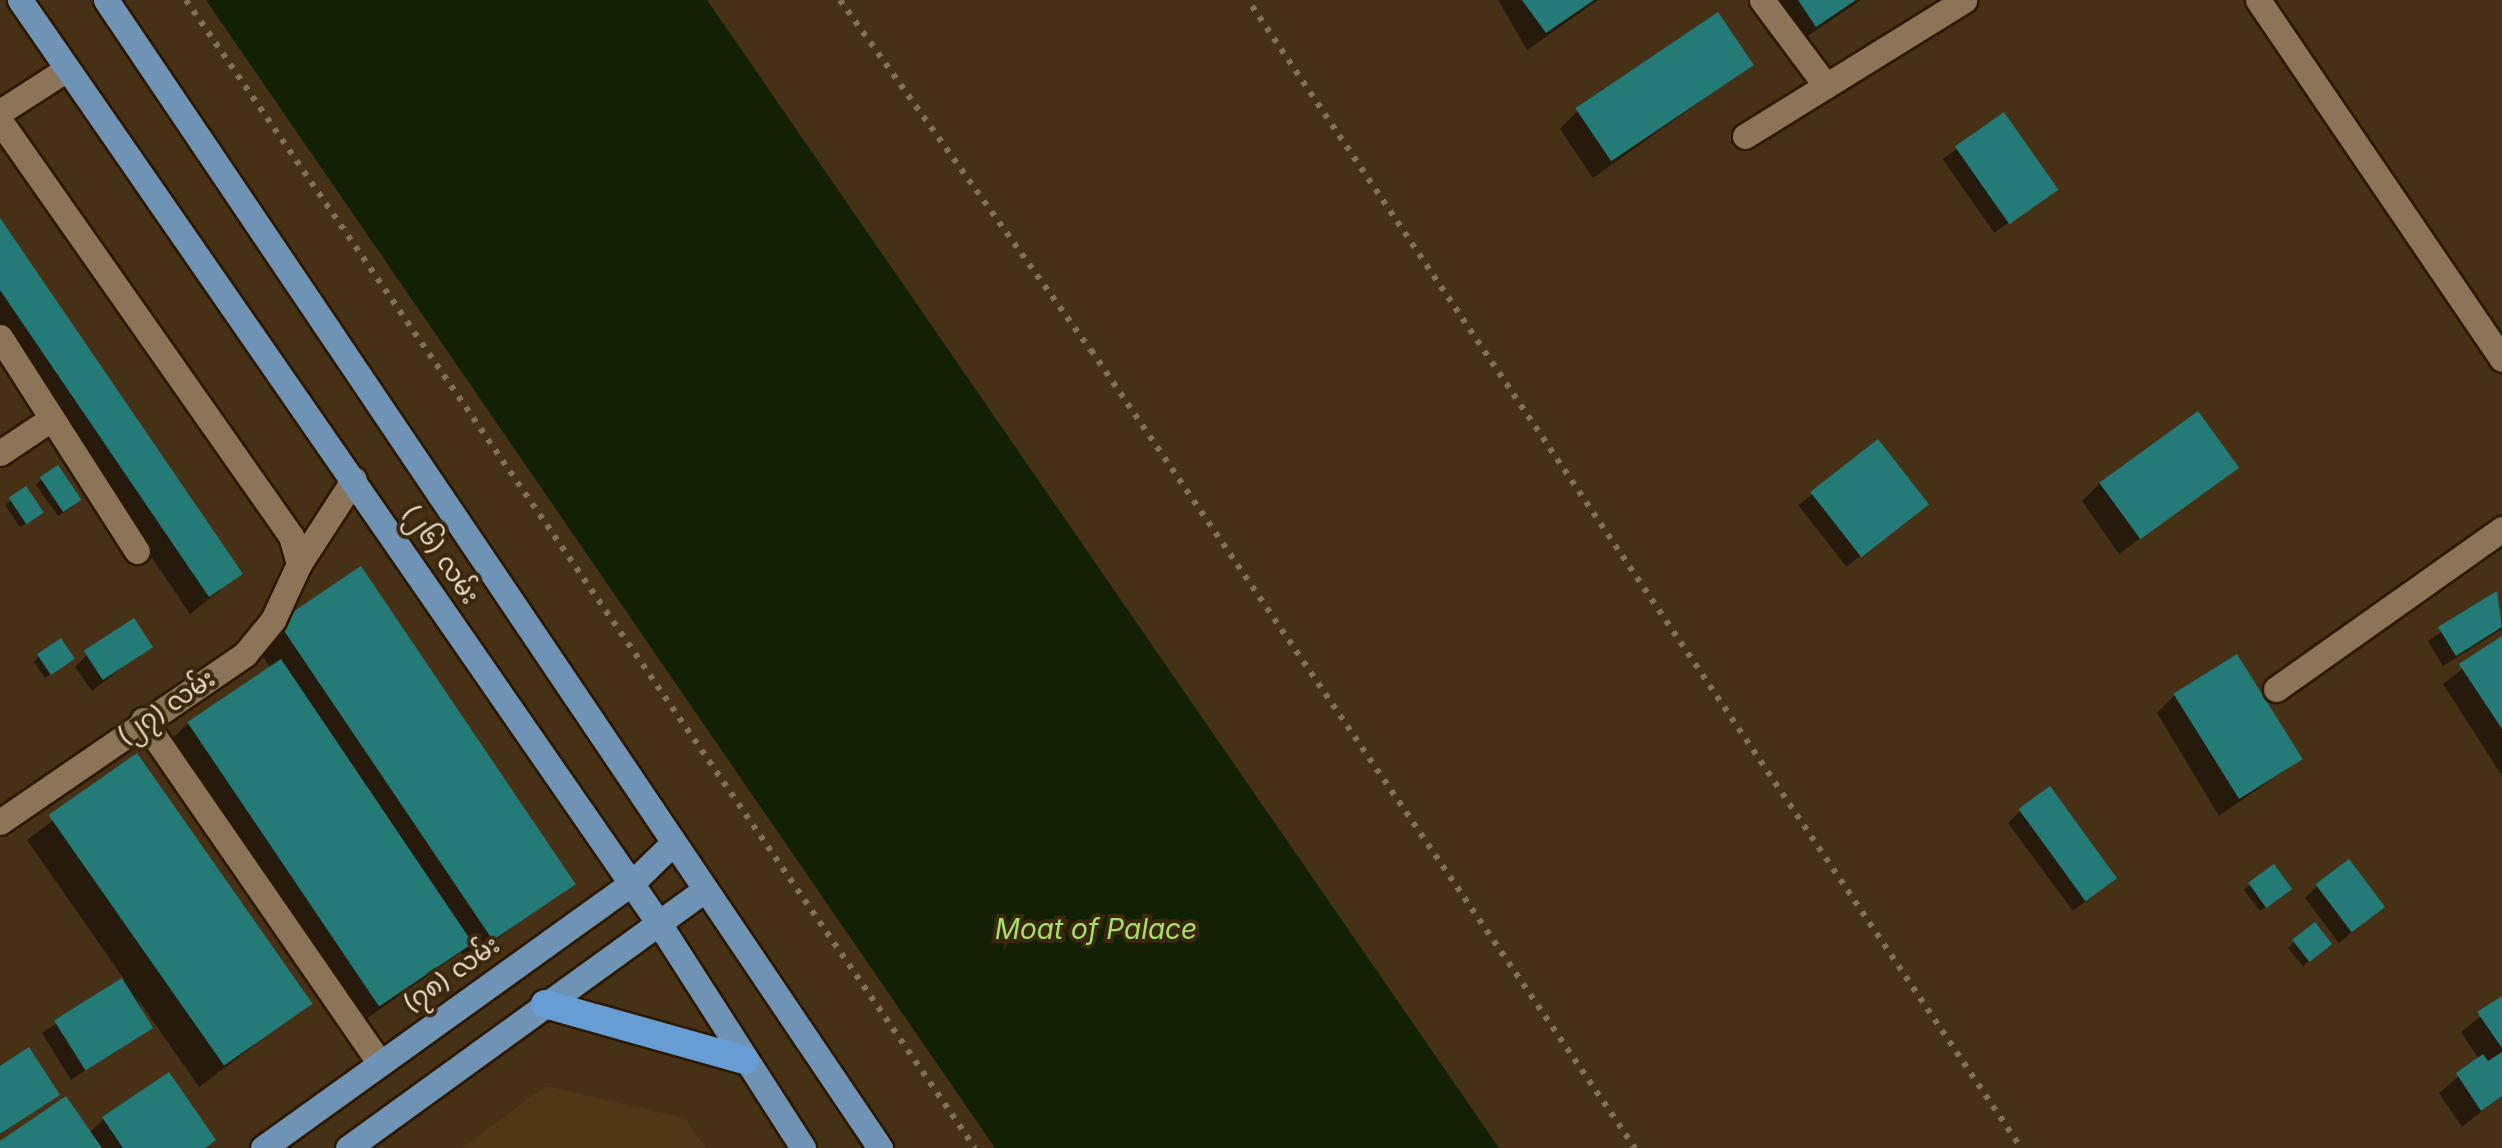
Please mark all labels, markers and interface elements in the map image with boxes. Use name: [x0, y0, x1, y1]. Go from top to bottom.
street label: (၂၆) လမ်း: [397, 498, 485, 610]
street label: (၂၇) လမ်း: [111, 663, 221, 751]
water label: Moat of Palace: [995, 912, 1197, 946]
street label: (၇၈) လမ်း: [397, 930, 505, 1018]

